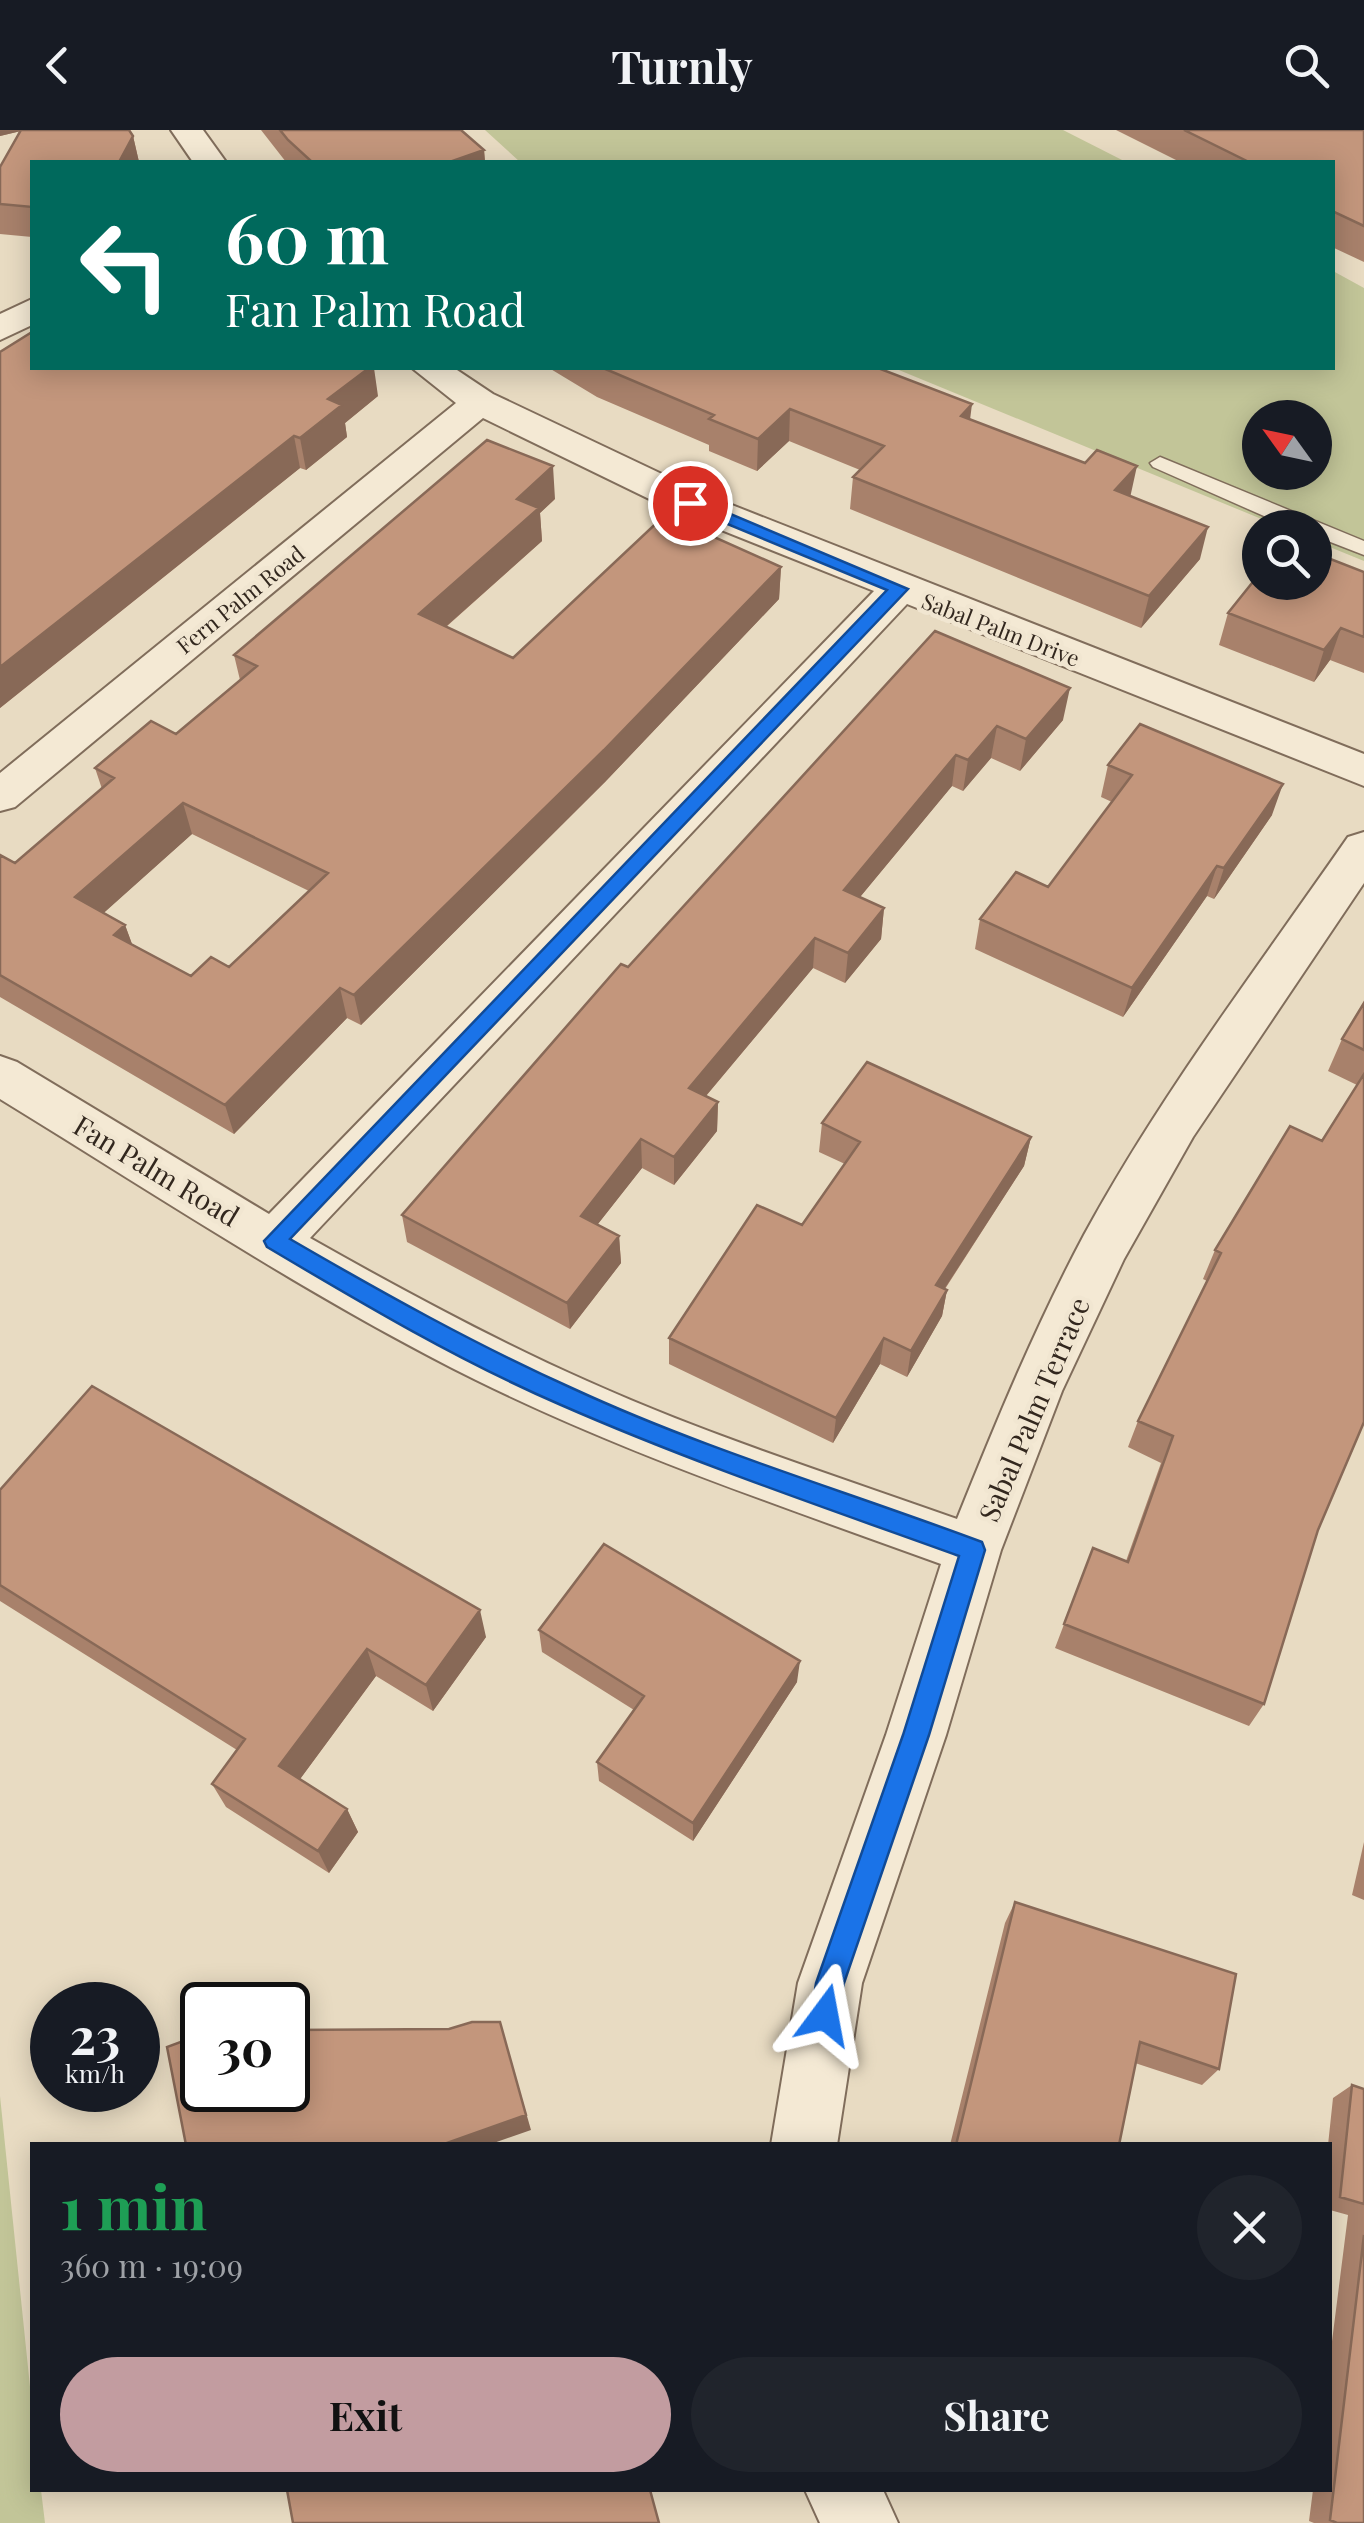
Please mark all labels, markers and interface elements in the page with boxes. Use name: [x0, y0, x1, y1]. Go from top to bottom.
text: Turnly: [611, 35, 753, 95]
icon: back: [30, 38, 85, 93]
icon: search: [1279, 38, 1334, 93]
text: 60 m: [225, 188, 389, 282]
icon: left: [60, 200, 190, 330]
text: Fan Palm Road: [225, 278, 525, 338]
north arrow: [1242, 400, 1332, 490]
map controls: [1242, 400, 1332, 600]
pin: [648, 461, 733, 546]
icon: arrive: [663, 476, 718, 531]
button: search: [1242, 510, 1332, 600]
street label: Fern Palm Road: [170, 538, 310, 660]
street label: Sabal Palm Drive: [918, 585, 1084, 673]
street label: Fan Palm Road: [67, 1106, 247, 1234]
street label: Sabal Palm Terrace: [969, 1291, 1097, 1527]
position arrow: [773, 1963, 877, 2067]
speed limit sign: 30: [180, 1982, 310, 2112]
text: 23: [70, 2001, 120, 2068]
text: km/h: [65, 2056, 125, 2089]
text: 1 min: [60, 2165, 207, 2245]
button: close: [1197, 2175, 1302, 2280]
text: 360 m · 19:09: [60, 2243, 243, 2286]
button: Exit: [60, 2357, 671, 2472]
button: Share: [691, 2357, 1302, 2472]

